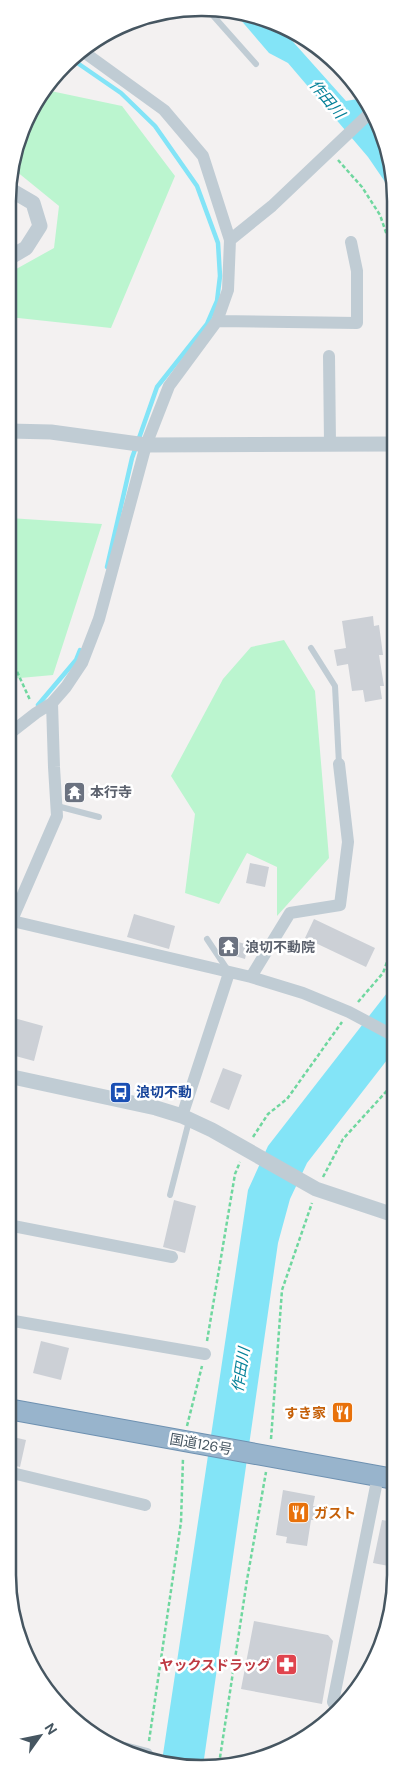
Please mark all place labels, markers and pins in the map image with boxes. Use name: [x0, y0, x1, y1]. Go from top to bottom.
temple icon: 本行寺: [62, 780, 86, 804]
place label: 本行寺: [90, 783, 132, 801]
temple icon: 浪切不動院: [217, 935, 241, 959]
place label: 浪切不動院: [245, 938, 315, 956]
bus stop icon: 浪切不動: [108, 1080, 132, 1104]
place label: 浪切不動: [136, 1083, 192, 1101]
restaurant icon: すき家: [330, 1401, 354, 1425]
place label: すき家: [284, 1404, 326, 1422]
restaurant icon: ガスト: [286, 1501, 310, 1525]
place label: ガスト: [314, 1504, 356, 1522]
pharmacy icon: ヤックスドラッグ: [275, 1653, 299, 1677]
place label: ヤックスドラッグ: [159, 1656, 271, 1674]

